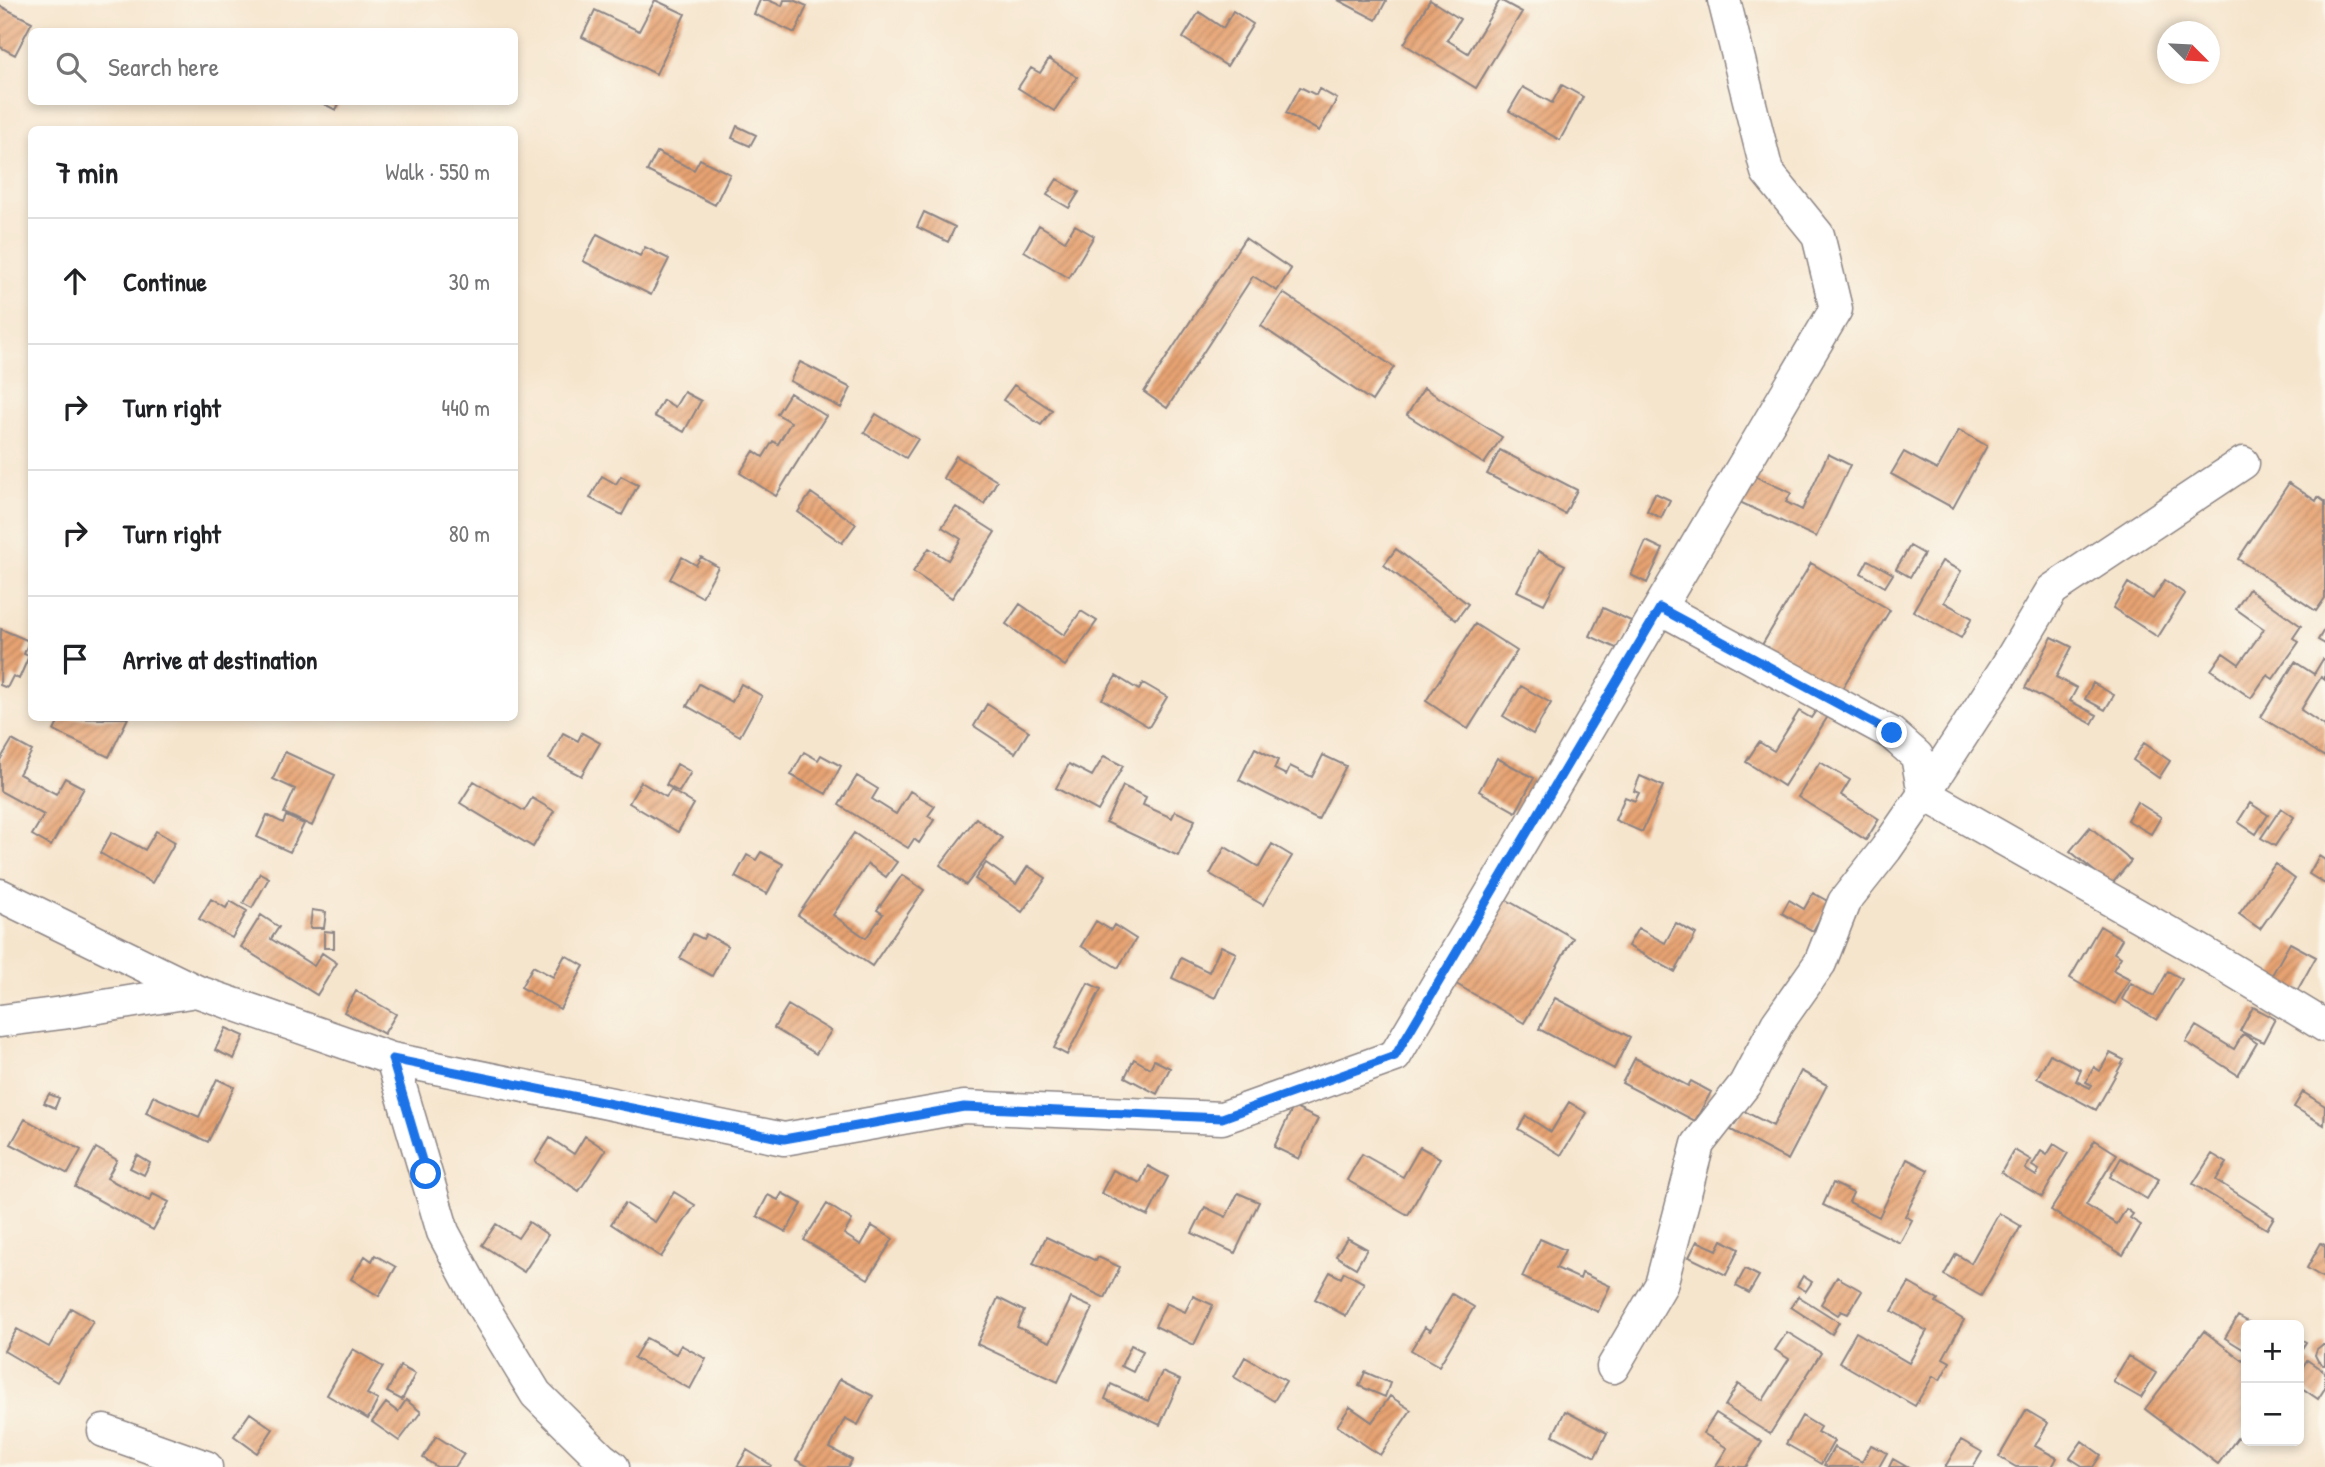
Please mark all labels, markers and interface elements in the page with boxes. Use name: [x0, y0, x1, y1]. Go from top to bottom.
north arrow: [2157, 21, 2220, 84]
search box: [28, 28, 518, 105]
icon: search: [52, 48, 90, 86]
text: Search here: [108, 49, 219, 84]
text: 7 min: [56, 152, 118, 192]
text: Walk · 550 m: [385, 156, 490, 187]
icon: ahead: [56, 262, 94, 300]
text: Continue: [123, 264, 207, 299]
text: 30 m: [448, 266, 490, 297]
icon: right: [56, 388, 94, 426]
text: Turn right: [123, 390, 221, 425]
text: 440 m: [442, 392, 490, 423]
icon: right: [56, 514, 94, 552]
text: Turn right: [123, 516, 221, 551]
text: 80 m: [449, 518, 490, 549]
icon: arrive: [56, 640, 94, 678]
text: Arrive at destination: [123, 642, 318, 677]
route end: [1876, 717, 1907, 748]
route start: [410, 1158, 441, 1189]
map controls: [2241, 1320, 2304, 1446]
button: +: [2241, 1320, 2304, 1383]
button: −: [2241, 1383, 2304, 1446]

